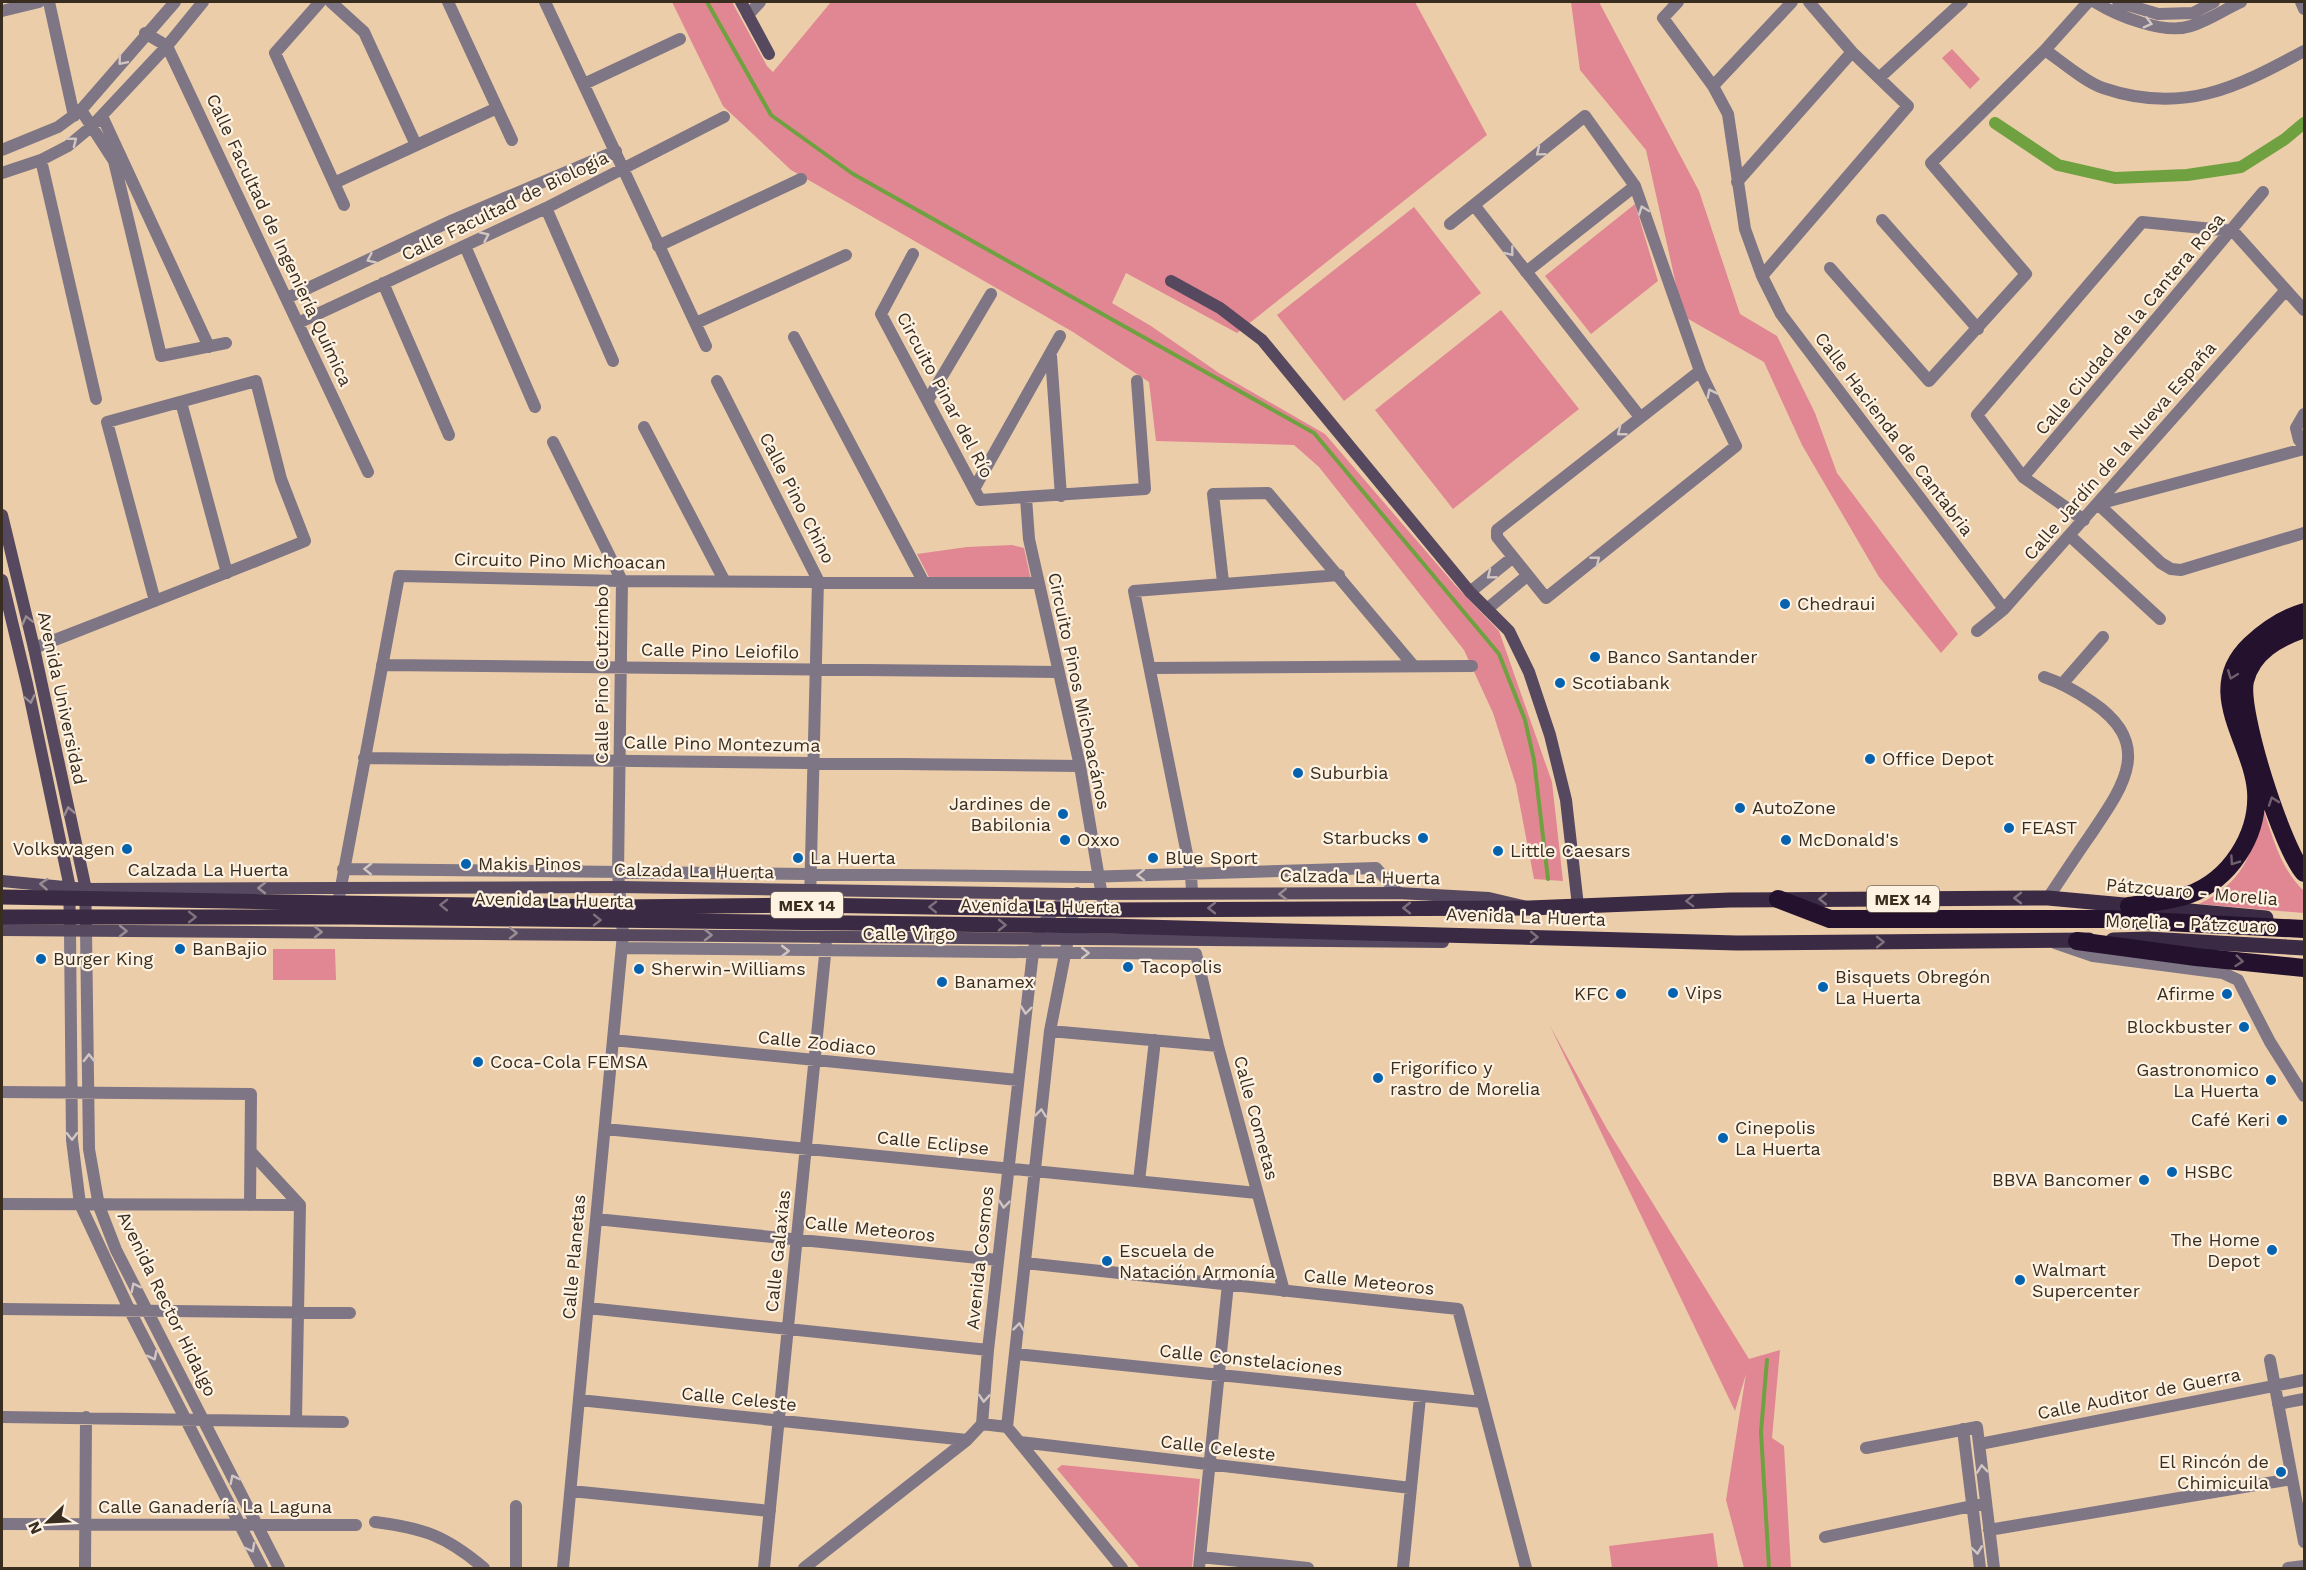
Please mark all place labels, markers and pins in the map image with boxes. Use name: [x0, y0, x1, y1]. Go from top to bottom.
place label: Chedraui: [1797, 593, 1875, 614]
marker: Chedraui: [1778, 597, 1792, 611]
place label: Banco Santander: [1607, 646, 1758, 667]
marker: Banco Santander: [1588, 650, 1602, 664]
place label: Scotiabank: [1572, 672, 1670, 693]
marker: Scotiabank: [1553, 676, 1567, 690]
place label: Office Depot: [1882, 748, 1994, 769]
marker: Office Depot: [1863, 752, 1877, 766]
place label: Suburbia: [1310, 762, 1389, 783]
marker: Suburbia: [1291, 766, 1305, 780]
place label: Jardines de Babilonia: [949, 793, 1051, 835]
place label: AutoZone: [1752, 797, 1836, 818]
marker: AutoZone: [1733, 801, 1747, 815]
marker: Jardines de Babilonia: [1056, 807, 1070, 821]
place label: FEAST: [2021, 817, 2077, 838]
marker: FEAST: [2002, 821, 2016, 835]
place label: Starbucks: [1322, 827, 1411, 848]
place label: Oxxo: [1077, 829, 1120, 850]
place label: McDonald's: [1798, 829, 1899, 850]
marker: Starbucks: [1416, 831, 1430, 845]
marker: Oxxo: [1058, 833, 1072, 847]
marker: McDonald's: [1779, 833, 1793, 847]
place label: Volkswagen: [13, 838, 115, 859]
place label: Little Caesars: [1510, 840, 1631, 861]
marker: Volkswagen: [120, 842, 134, 856]
marker: Little Caesars: [1491, 844, 1505, 858]
place label: La Huerta: [810, 847, 896, 868]
place label: Blue Sport: [1165, 847, 1258, 868]
marker: La Huerta: [791, 851, 805, 865]
marker: Blue Sport: [1146, 851, 1160, 865]
place label: Makis Pinos: [478, 853, 581, 874]
marker: Makis Pinos: [459, 857, 473, 871]
place label: BanBajio: [192, 938, 267, 959]
marker: BanBajio: [173, 942, 187, 956]
place label: Burger King: [53, 948, 154, 969]
marker: Burger King: [34, 952, 48, 966]
place label: Tacopolis: [1140, 956, 1222, 977]
place label: Sherwin-Williams: [651, 958, 806, 979]
marker: Tacopolis: [1121, 960, 1135, 974]
marker: Sherwin-Williams: [632, 962, 646, 976]
place label: Bisquets Obregón La Huerta: [1835, 966, 1990, 1008]
place label: Banamex: [954, 971, 1034, 992]
marker: Banamex: [935, 975, 949, 989]
marker: Bisquets Obregón La Huerta: [1816, 980, 1830, 994]
place label: Vips: [1685, 982, 1722, 1003]
place label: KFC: [1574, 983, 1609, 1004]
place label: Afirme: [2157, 983, 2215, 1004]
marker: Vips: [1666, 986, 1680, 1000]
marker: KFC: [1614, 987, 1628, 1001]
marker: Afirme: [2220, 987, 2234, 1001]
place label: Blockbuster: [2127, 1016, 2232, 1037]
marker: Blockbuster: [2237, 1020, 2251, 1034]
place label: Coca-Cola FEMSA: [490, 1051, 648, 1072]
marker: Coca-Cola FEMSA: [471, 1055, 485, 1069]
place label: Frigorífico y rastro de Morelia: [1390, 1057, 1540, 1099]
place label: Gastronomico La Huerta: [2136, 1059, 2259, 1101]
marker: Frigorífico y rastro de Morelia: [1371, 1071, 1385, 1085]
marker: Gastronomico La Huerta: [2264, 1073, 2278, 1087]
place label: Café Keri: [2191, 1109, 2270, 1130]
marker: Café Keri: [2275, 1113, 2289, 1127]
place label: Cinepolis La Huerta: [1735, 1117, 1821, 1159]
marker: Cinepolis La Huerta: [1716, 1131, 1730, 1145]
place label: HSBC: [2184, 1161, 2233, 1182]
marker: HSBC: [2165, 1165, 2179, 1179]
place label: BBVA Bancomer: [1992, 1169, 2132, 1190]
marker: BBVA Bancomer: [2137, 1173, 2151, 1187]
place label: The Home Depot: [2170, 1229, 2260, 1271]
place label: Escuela de Natación Armonía: [1119, 1240, 1275, 1282]
marker: The Home Depot: [2265, 1243, 2279, 1257]
marker: Escuela de Natación Armonía: [1100, 1254, 1114, 1268]
place label: Walmart Supercenter: [2032, 1259, 2140, 1301]
marker: Walmart Supercenter: [2013, 1273, 2027, 1287]
place label: El Rincón de Chimicuila: [2159, 1451, 2269, 1493]
marker: El Rincón de Chimicuila: [2274, 1465, 2288, 1479]

